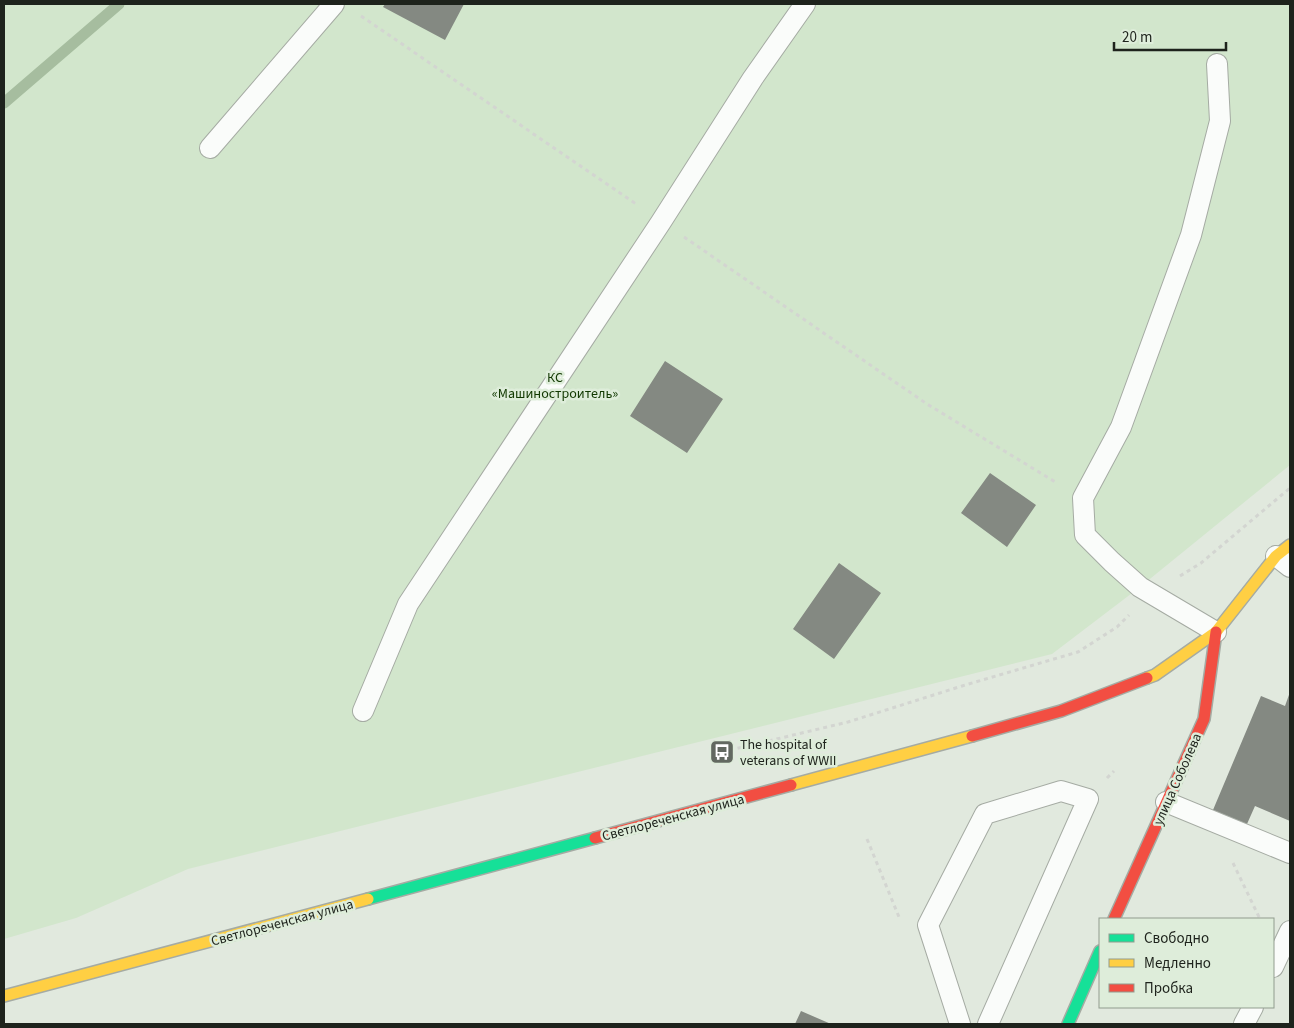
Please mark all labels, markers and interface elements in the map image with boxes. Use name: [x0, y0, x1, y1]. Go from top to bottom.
scale bar: [1114, 20, 1226, 52]
text: 20 m: [1122, 27, 1152, 48]
park label: КС «Машиностроитель»: [492, 368, 618, 404]
street label: улица Соболева: [1149, 730, 1207, 829]
place label: The hospital of veterans of WWII: [740, 735, 837, 771]
bus stop icon: The hospital of veterans of WWII: [709, 739, 735, 765]
street label: Светлореченская улица: [600, 789, 747, 847]
street label: Светлореченская улица: [209, 894, 356, 952]
legend: [1099, 918, 1274, 1008]
text: Свободно: [1144, 928, 1209, 949]
text: Медленно: [1144, 953, 1211, 974]
text: Пробка: [1144, 978, 1193, 999]

